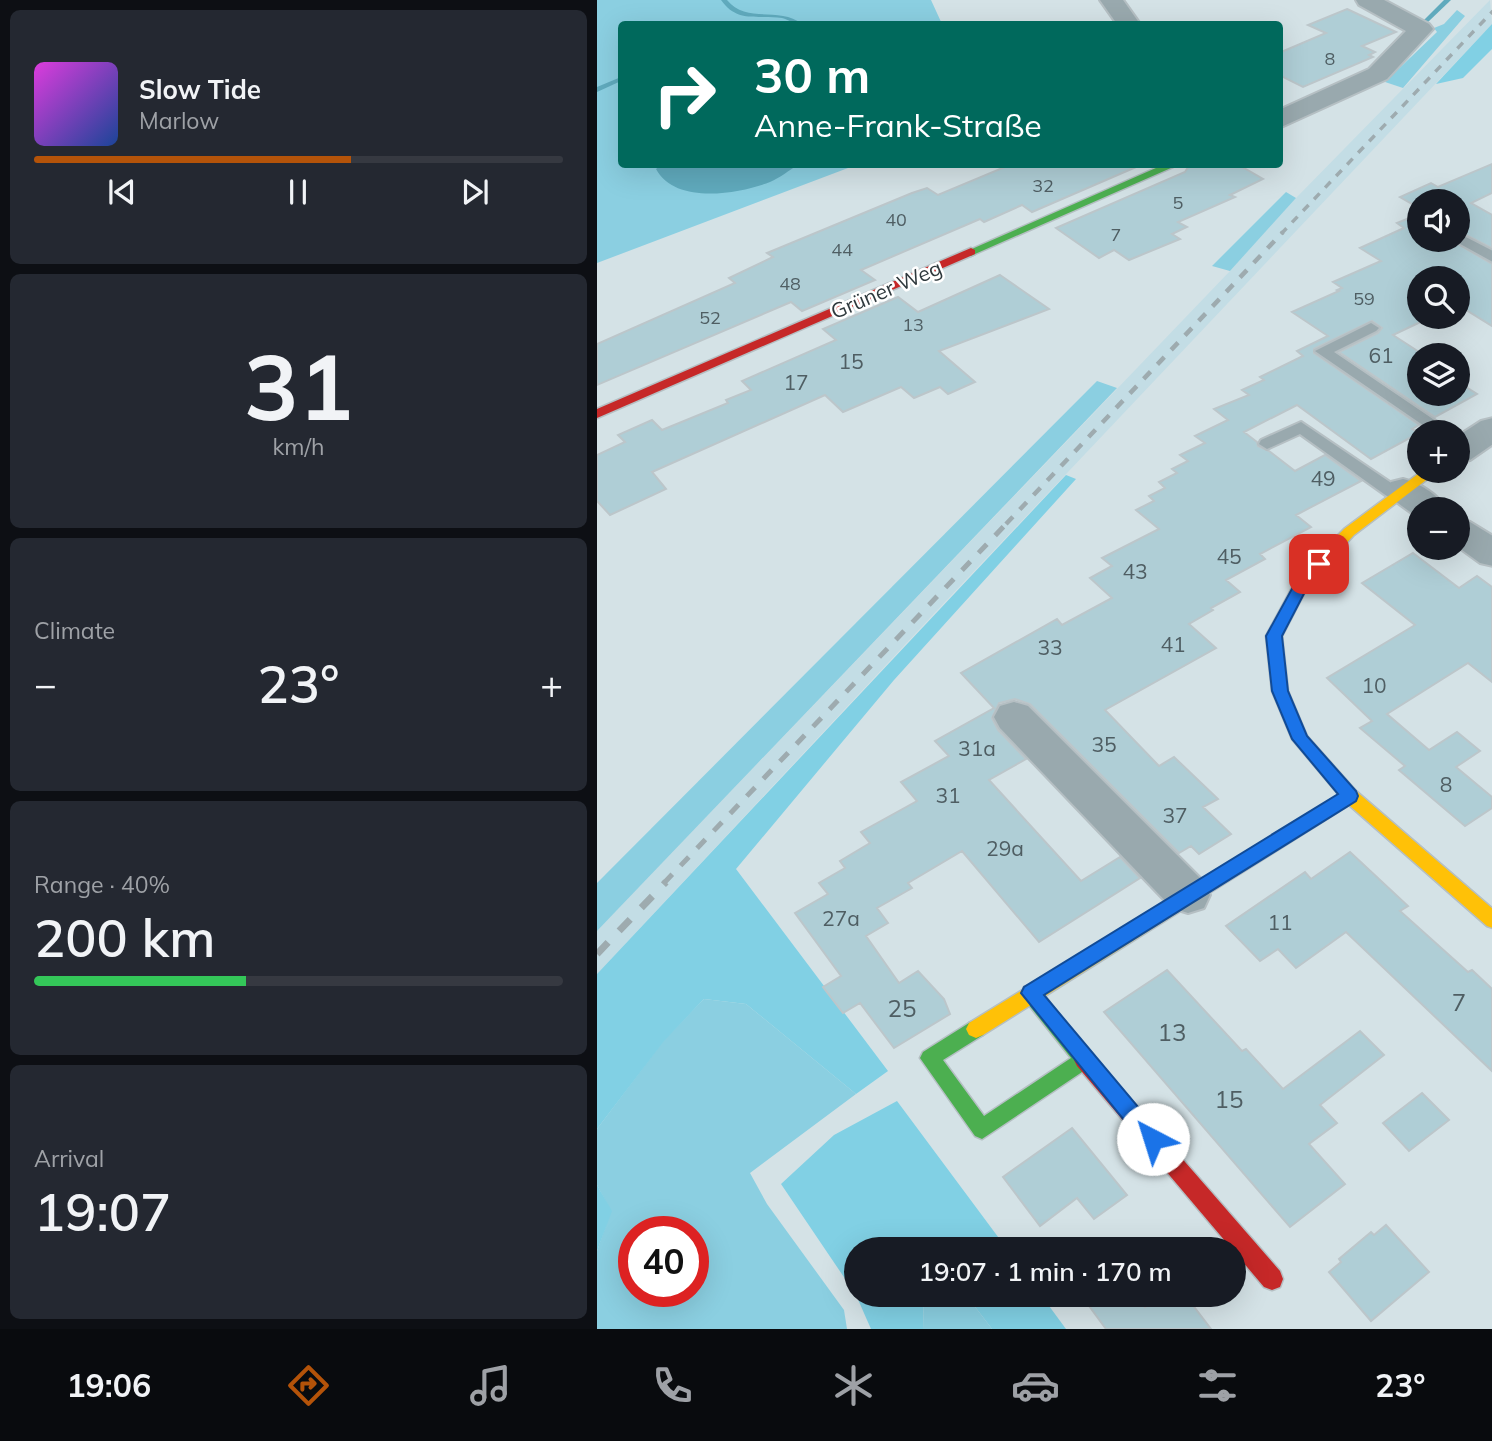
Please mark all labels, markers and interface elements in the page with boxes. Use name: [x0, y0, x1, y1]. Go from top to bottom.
text: 30 m: [754, 44, 870, 105]
house number: 8: [1325, 47, 1335, 70]
icon: right: [639, 49, 730, 140]
text: Slow Tide: [139, 73, 261, 106]
text: Anne-Frank-Straße: [754, 105, 1042, 145]
text: Marlow: [139, 106, 219, 135]
icon: previous: [103, 173, 141, 211]
icon: pause: [279, 173, 317, 211]
icon: next: [456, 173, 494, 211]
house number: 32: [1032, 174, 1054, 197]
map controls: [1407, 189, 1470, 560]
button: sound: [1407, 189, 1470, 252]
house number: 5: [1173, 191, 1184, 214]
house number: 40: [885, 208, 907, 231]
house number: 7: [1111, 223, 1121, 246]
house number: 44: [831, 238, 853, 261]
street label: Grüner Weg: [827, 254, 945, 324]
button: search: [1407, 266, 1470, 329]
house number: 48: [779, 272, 801, 295]
house number: 59: [1353, 287, 1375, 310]
house number: 52: [699, 306, 721, 329]
house number: 13: [902, 313, 924, 336]
text: 31: [244, 329, 353, 443]
house number: 61: [1368, 342, 1394, 368]
button: layers: [1407, 343, 1470, 406]
house number: 15: [838, 348, 864, 374]
house number: 17: [783, 369, 809, 395]
button: +: [1407, 420, 1470, 483]
text: km/h: [272, 432, 325, 461]
house number: 49: [1310, 465, 1336, 491]
button: −: [1407, 497, 1470, 560]
pin: [1289, 534, 1349, 594]
house number: 45: [1216, 543, 1242, 569]
icon: arrive: [1300, 545, 1338, 583]
house number: 43: [1122, 558, 1148, 584]
text: Climate: [34, 616, 115, 645]
house number: 41: [1160, 631, 1186, 657]
house number: 33: [1037, 634, 1063, 660]
text: 23°: [258, 651, 339, 716]
text: −: [34, 660, 57, 708]
text: +: [540, 660, 563, 708]
house number: 10: [1361, 672, 1387, 698]
house number: 35: [1091, 731, 1117, 757]
house number: 31a: [958, 735, 996, 761]
house number: 8: [1440, 771, 1452, 797]
house number: 31: [935, 782, 961, 808]
house number: 37: [1162, 802, 1188, 828]
house number: 29a: [986, 835, 1024, 861]
text: Range · 40%: [34, 870, 170, 899]
text: 200 km: [34, 905, 215, 970]
house number: 27a: [822, 905, 860, 931]
house number: 11: [1267, 909, 1293, 935]
house number: 7: [1452, 987, 1466, 1017]
house number: 25: [888, 993, 916, 1023]
house number: 13: [1158, 1017, 1186, 1047]
house number: 15: [1215, 1084, 1243, 1114]
position arrow: [1116, 1102, 1190, 1176]
text: Arrival: [34, 1144, 104, 1173]
text: 19:07: [34, 1179, 171, 1244]
speed limit sign: 40: [618, 1216, 709, 1307]
text: 19:07 · 1 min · 170 m: [918, 1255, 1172, 1288]
icon: directions: [284, 1361, 333, 1410]
icon: music: [466, 1361, 515, 1410]
icon: phone: [648, 1361, 697, 1410]
icon: climate: [829, 1361, 878, 1410]
icon: car: [1011, 1361, 1060, 1410]
icon: filters: [1193, 1361, 1242, 1410]
text: 19:06: [66, 1365, 151, 1405]
text: 23°: [1375, 1365, 1425, 1405]

